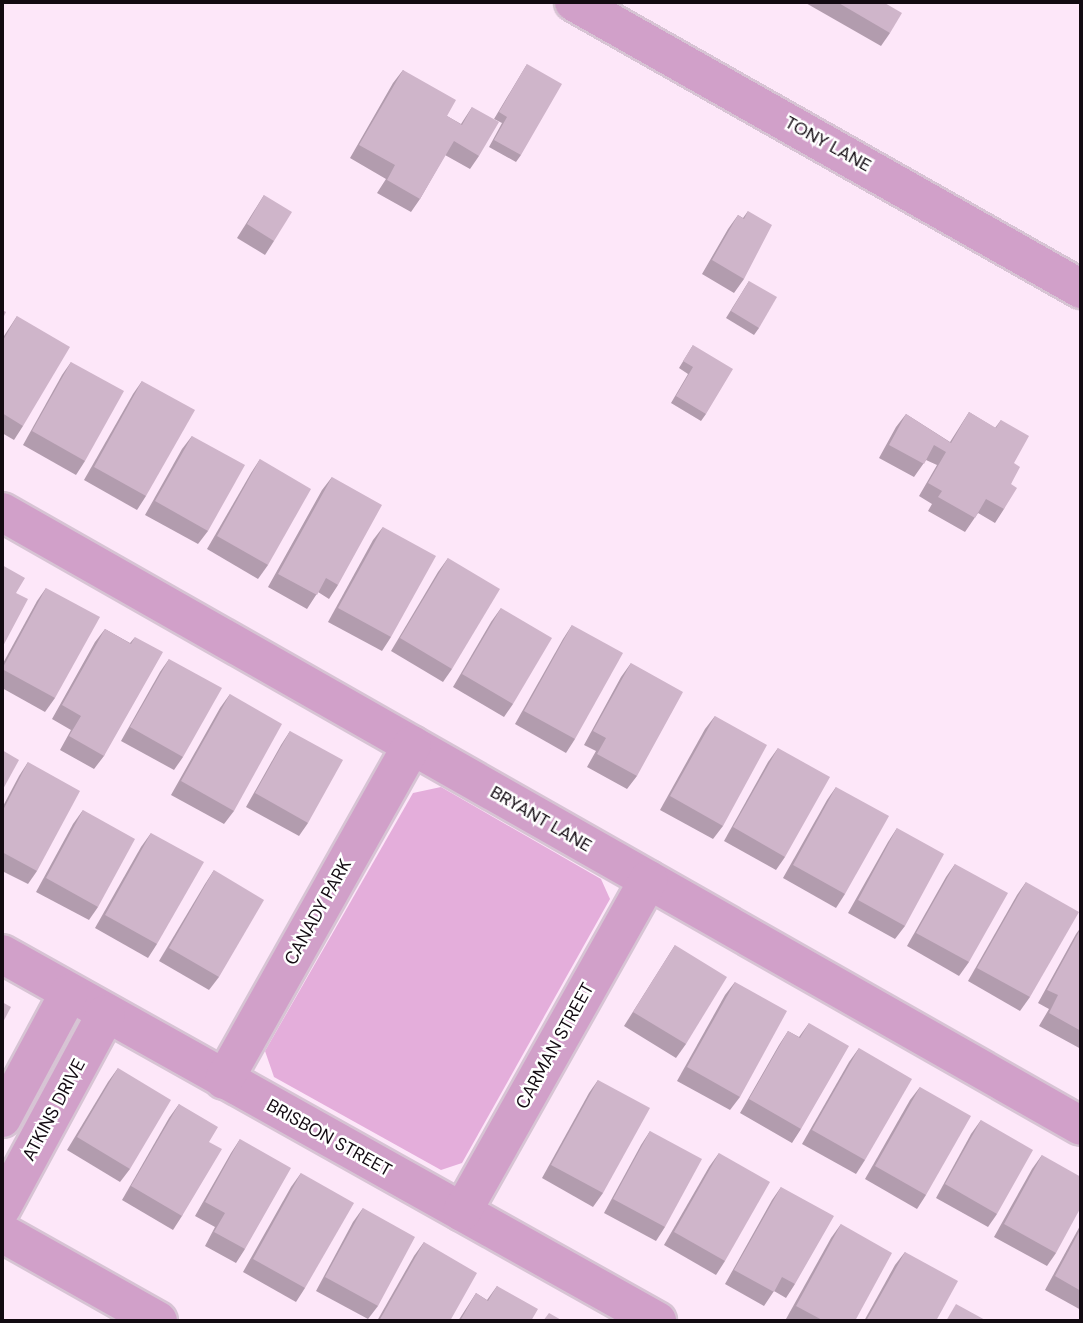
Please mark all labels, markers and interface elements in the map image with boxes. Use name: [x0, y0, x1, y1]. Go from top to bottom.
street label: TONY LANE: [781, 112, 875, 176]
street label: BRYANT LANE: [486, 781, 596, 857]
street label: CANADY PARK: [280, 855, 356, 969]
street label: CARMAN STREET: [511, 979, 599, 1113]
street label: ATKINS DRIVE: [18, 1055, 90, 1165]
street label: BRISBON STREET: [263, 1095, 395, 1181]

